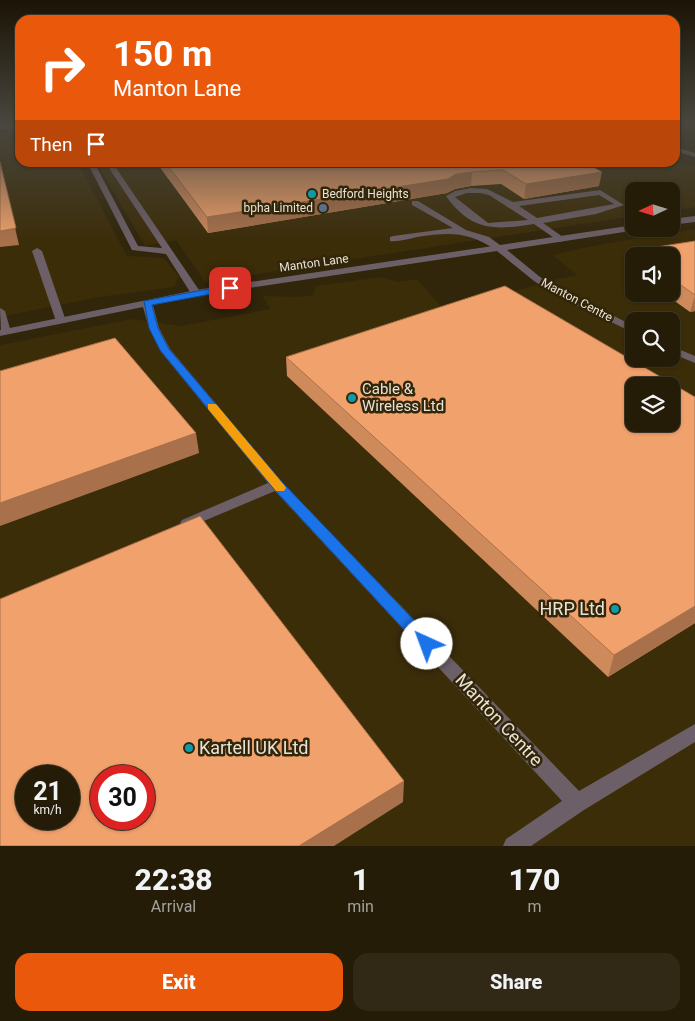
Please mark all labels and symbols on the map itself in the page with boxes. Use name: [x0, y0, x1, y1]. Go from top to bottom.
north arrow: [625, 182, 680, 238]
place label: Bedford Heights: [322, 187, 409, 201]
marker: Bedford Heights: [306, 188, 318, 200]
place label: bpha Limited: [244, 201, 313, 215]
marker: bpha Limited: [317, 202, 329, 214]
street label: Manton Lane: [278, 251, 350, 275]
pin: [209, 267, 251, 309]
street label: Manton Centre: [539, 275, 615, 325]
place label: Cable & Wireless Ltd: [362, 380, 444, 415]
marker: Cable & Wireless Ltd: [346, 392, 358, 404]
place label: HRP Ltd: [540, 598, 605, 619]
marker: HRP Ltd: [609, 603, 621, 615]
position arrow: [400, 617, 452, 669]
street label: Manton Centre: [451, 669, 547, 770]
place label: Kartell UK Ltd: [199, 737, 308, 758]
marker: Kartell UK Ltd: [183, 742, 195, 754]
speed limit sign: 30: [90, 765, 155, 830]

